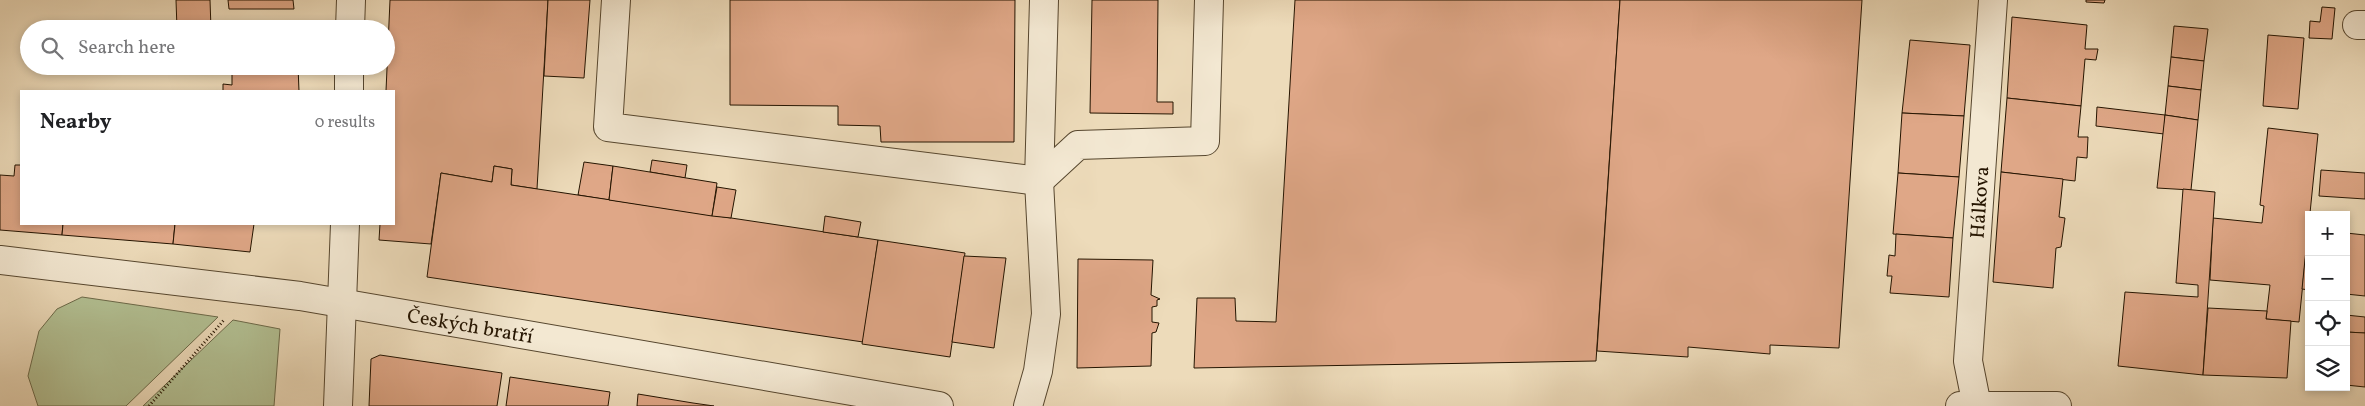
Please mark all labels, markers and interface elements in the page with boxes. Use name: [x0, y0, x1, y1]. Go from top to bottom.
search box: [20, 20, 395, 75]
icon: search: [38, 34, 66, 62]
text: Search here: [78, 35, 175, 61]
text: Nearby: [40, 108, 111, 137]
text: 0 results: [315, 112, 375, 134]
street label: Hálkova: [1965, 165, 1997, 240]
map controls: [2305, 211, 2350, 391]
button: +: [2305, 211, 2350, 256]
button: −: [2305, 256, 2350, 301]
button: locate: [2305, 301, 2350, 346]
street label: Českých bratří: [405, 303, 535, 352]
button: layers: [2305, 346, 2350, 391]

